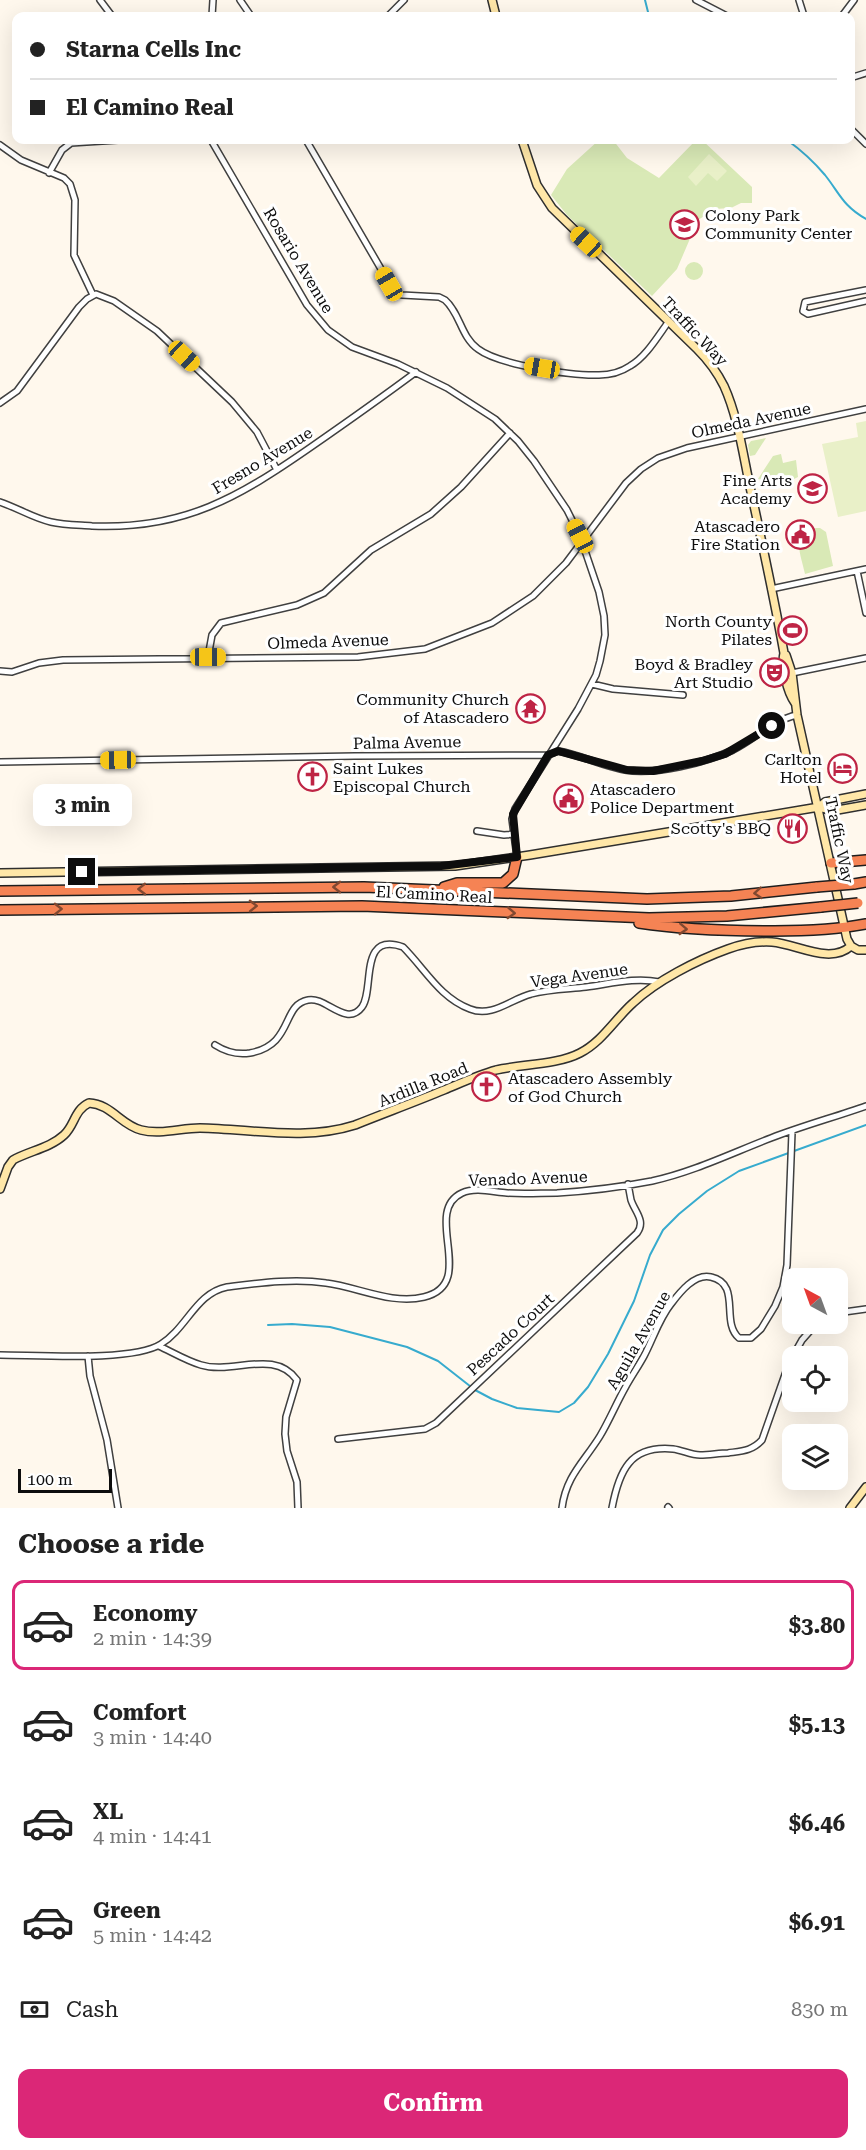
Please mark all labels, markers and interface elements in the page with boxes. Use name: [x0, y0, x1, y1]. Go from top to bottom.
text: Starna Cells Inc: [66, 37, 241, 62]
text: El Camino Real: [66, 95, 233, 120]
street label: Rosario Avenue: [260, 204, 338, 317]
place label: Colony Park Community Center: [705, 206, 853, 243]
school or university icon: Colony Park Community Center: [668, 208, 700, 240]
car: [567, 223, 605, 261]
car: [372, 264, 406, 304]
street label: Traffic Way: [658, 293, 732, 370]
car: [165, 337, 203, 375]
car: [523, 356, 561, 380]
street label: Olmeda Avenue: [690, 399, 813, 442]
street label: Fresno Avenue: [209, 423, 316, 498]
place label: Fine Arts Academy: [720, 471, 793, 508]
school or university icon: Fine Arts Academy: [797, 473, 829, 505]
car: [564, 516, 596, 556]
place label: Atascadero Fire Station: [691, 517, 780, 554]
public building icon: Atascadero Fire Station: [785, 519, 817, 551]
place label: North County Pilates: [665, 612, 773, 649]
sports icon: North County Pilates: [777, 614, 809, 646]
street label: Olmeda Avenue: [267, 630, 389, 653]
car: [190, 648, 226, 666]
place label: Boyd & Bradley Art Studio: [634, 655, 754, 692]
theatre icon: Boyd & Bradley Art Studio: [758, 657, 790, 689]
place label: Community Church of Atascadero: [356, 690, 509, 727]
temple icon: Community Church of Atascadero: [514, 692, 546, 724]
route start: [758, 712, 785, 739]
street label: Palma Avenue: [353, 732, 461, 753]
place label: Carlton Hotel: [764, 750, 822, 787]
car: [100, 751, 136, 769]
hotel icon: Carlton Hotel: [827, 752, 859, 784]
place label: Saint Lukes Episcopal Church: [333, 759, 471, 796]
church icon: Saint Lukes Episcopal Church: [296, 761, 328, 793]
place label: Atascadero Police Department: [590, 780, 734, 817]
public building icon: Atascadero Police Department: [553, 782, 585, 814]
callout: 3 min: [32, 785, 132, 827]
text: 3 min: [55, 793, 110, 817]
street label: Traffic Way: [821, 795, 858, 886]
restaurant icon: Scotty's BBQ: [776, 812, 808, 844]
place label: Scotty's BBQ: [671, 819, 771, 838]
route end: [68, 858, 95, 885]
one-way arrow: [333, 881, 342, 893]
street label: El Camino Real: [375, 882, 493, 907]
one-way arrow: [138, 883, 147, 895]
one-way arrow: [754, 886, 763, 899]
one-way arrow: [249, 900, 258, 913]
one-way arrow: [54, 903, 63, 916]
one-way arrow: [507, 907, 516, 920]
one-way arrow: [679, 922, 688, 935]
street label: Vega Avenue: [529, 959, 629, 992]
street label: Ardilla Road: [376, 1058, 471, 1111]
place label: Atascadero Assembly of God Church: [508, 1069, 673, 1106]
church icon: Atascadero Assembly of God Church: [471, 1071, 503, 1103]
street label: Venado Avenue: [468, 1167, 588, 1190]
north arrow: [782, 1268, 848, 1334]
map controls: [782, 1268, 848, 1490]
street label: Aguila Avenue: [603, 1287, 674, 1393]
street label: Pescado Court: [463, 1289, 558, 1379]
button: locate: [782, 1346, 848, 1412]
button: layers: [782, 1424, 848, 1490]
scale bar: [18, 1466, 112, 1494]
text: 100 m: [27, 1470, 73, 1489]
text: Choose a ride: [18, 1528, 204, 1560]
icon: car: [21, 1598, 75, 1652]
text: Economy: [93, 1601, 197, 1626]
text: $3.80: [789, 1613, 845, 1638]
text: 2 min · 14:39: [93, 1626, 212, 1650]
icon: car: [21, 1697, 75, 1751]
text: Comfort: [93, 1700, 186, 1725]
text: $5.13: [789, 1712, 845, 1737]
text: 3 min · 14:40: [93, 1725, 212, 1749]
icon: car: [21, 1796, 75, 1850]
text: XL: [93, 1799, 123, 1824]
text: $6.46: [789, 1811, 845, 1836]
text: 4 min · 14:41: [93, 1824, 212, 1848]
icon: car: [21, 1895, 75, 1949]
text: Green: [93, 1898, 161, 1923]
text: $6.91: [789, 1910, 845, 1935]
text: 5 min · 14:42: [93, 1923, 212, 1947]
icon: cash: [18, 1993, 51, 2026]
text: Cash: [66, 1997, 118, 2022]
text: 830 m: [791, 1997, 848, 2021]
button: Confirm: [18, 2069, 848, 2138]

